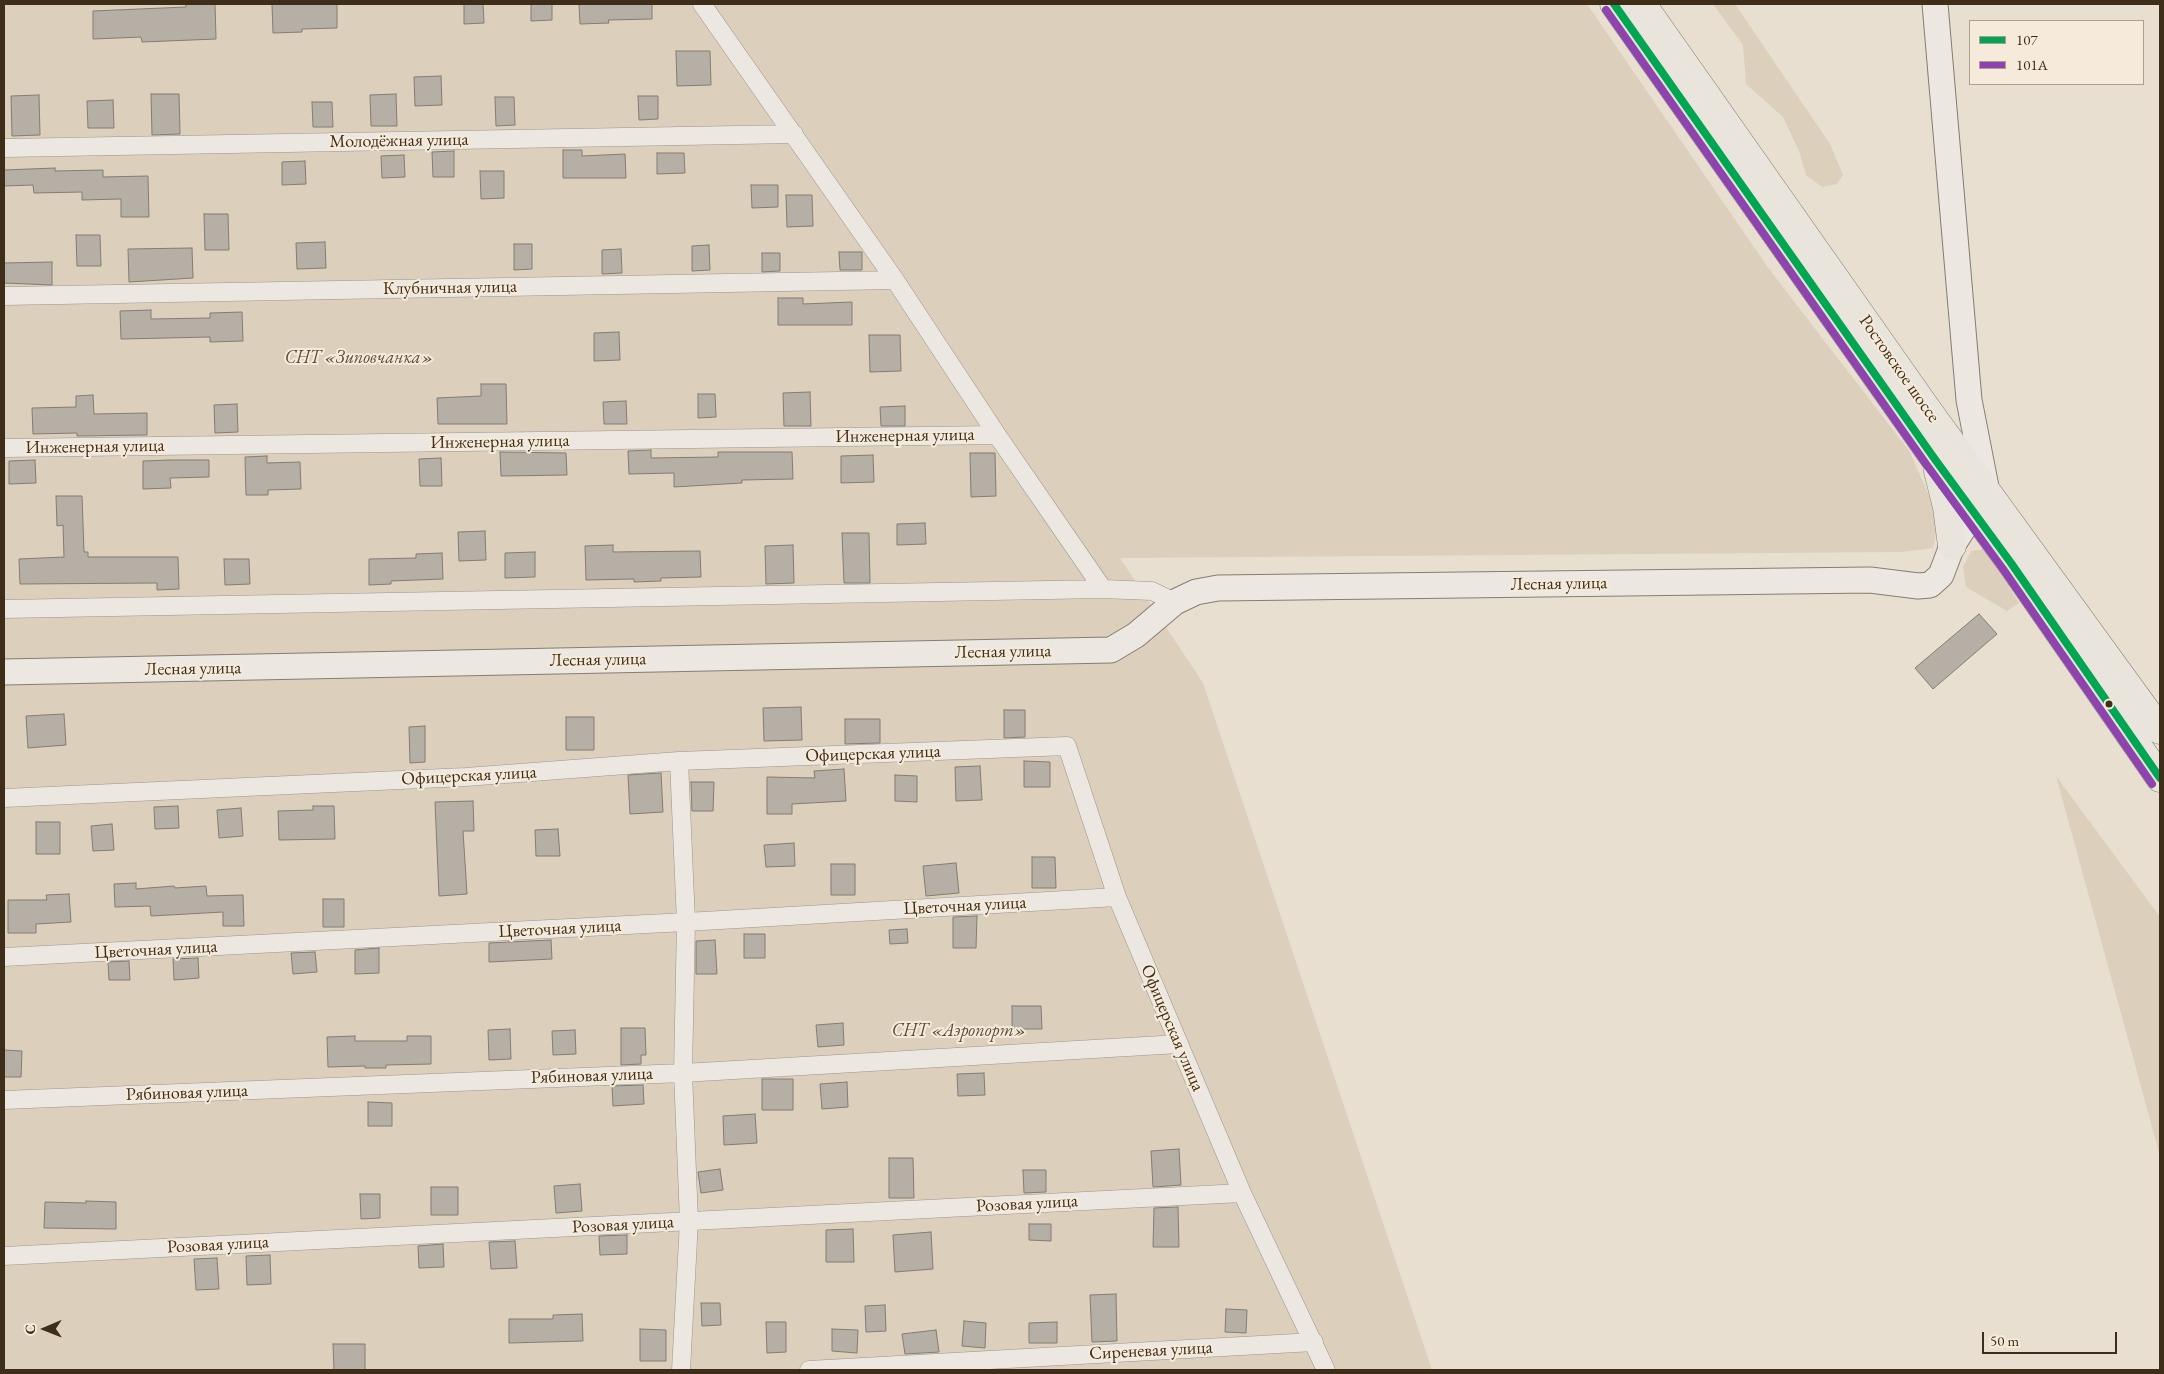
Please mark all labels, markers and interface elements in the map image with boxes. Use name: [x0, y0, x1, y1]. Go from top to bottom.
legend: [1969, 20, 2144, 85]
text: 107: [2016, 30, 2038, 49]
text: 101А: [2016, 55, 2048, 74]
street label: Молодёжная улица: [329, 129, 469, 153]
street label: Клубничная улица: [383, 276, 517, 300]
street label: Ростовское шоссе: [1854, 311, 1944, 427]
park label: СНТ «Зиповчанка»: [285, 347, 433, 369]
street label: Инженерная улица: [835, 424, 975, 448]
street label: Инженерная улица: [430, 430, 570, 454]
street label: Инженерная улица: [25, 435, 165, 459]
street label: Лесная улица: [1510, 572, 1608, 596]
street label: Лесная улица: [954, 640, 1052, 664]
street label: Лесная улица: [549, 648, 647, 672]
street label: Лесная улица: [144, 657, 242, 681]
unlabelled marker: [2104, 699, 2114, 709]
street label: Офицерская улица: [805, 741, 941, 767]
street label: Офицерская улица: [401, 762, 537, 790]
street label: Цветочная улица: [903, 892, 1027, 920]
street label: Цветочная улица: [498, 915, 622, 943]
street label: Цветочная улица: [94, 936, 218, 964]
street label: Офицерская улица: [1136, 961, 1208, 1095]
park label: СНТ «Аэропорт»: [892, 1020, 1026, 1042]
street label: Рябиновая улица: [530, 1063, 654, 1089]
street label: Рябиновая улица: [125, 1080, 249, 1106]
street label: Розовая улица: [976, 1191, 1078, 1217]
street label: Розовая улица: [572, 1212, 674, 1238]
street label: Розовая улица: [167, 1232, 269, 1258]
north arrow: [20, 1304, 70, 1354]
scale bar: [1984, 1322, 2119, 1354]
text: С: [21, 1324, 39, 1334]
text: 50 m: [1990, 1331, 2019, 1350]
street label: Сиреневая улица: [1089, 1337, 1213, 1365]

